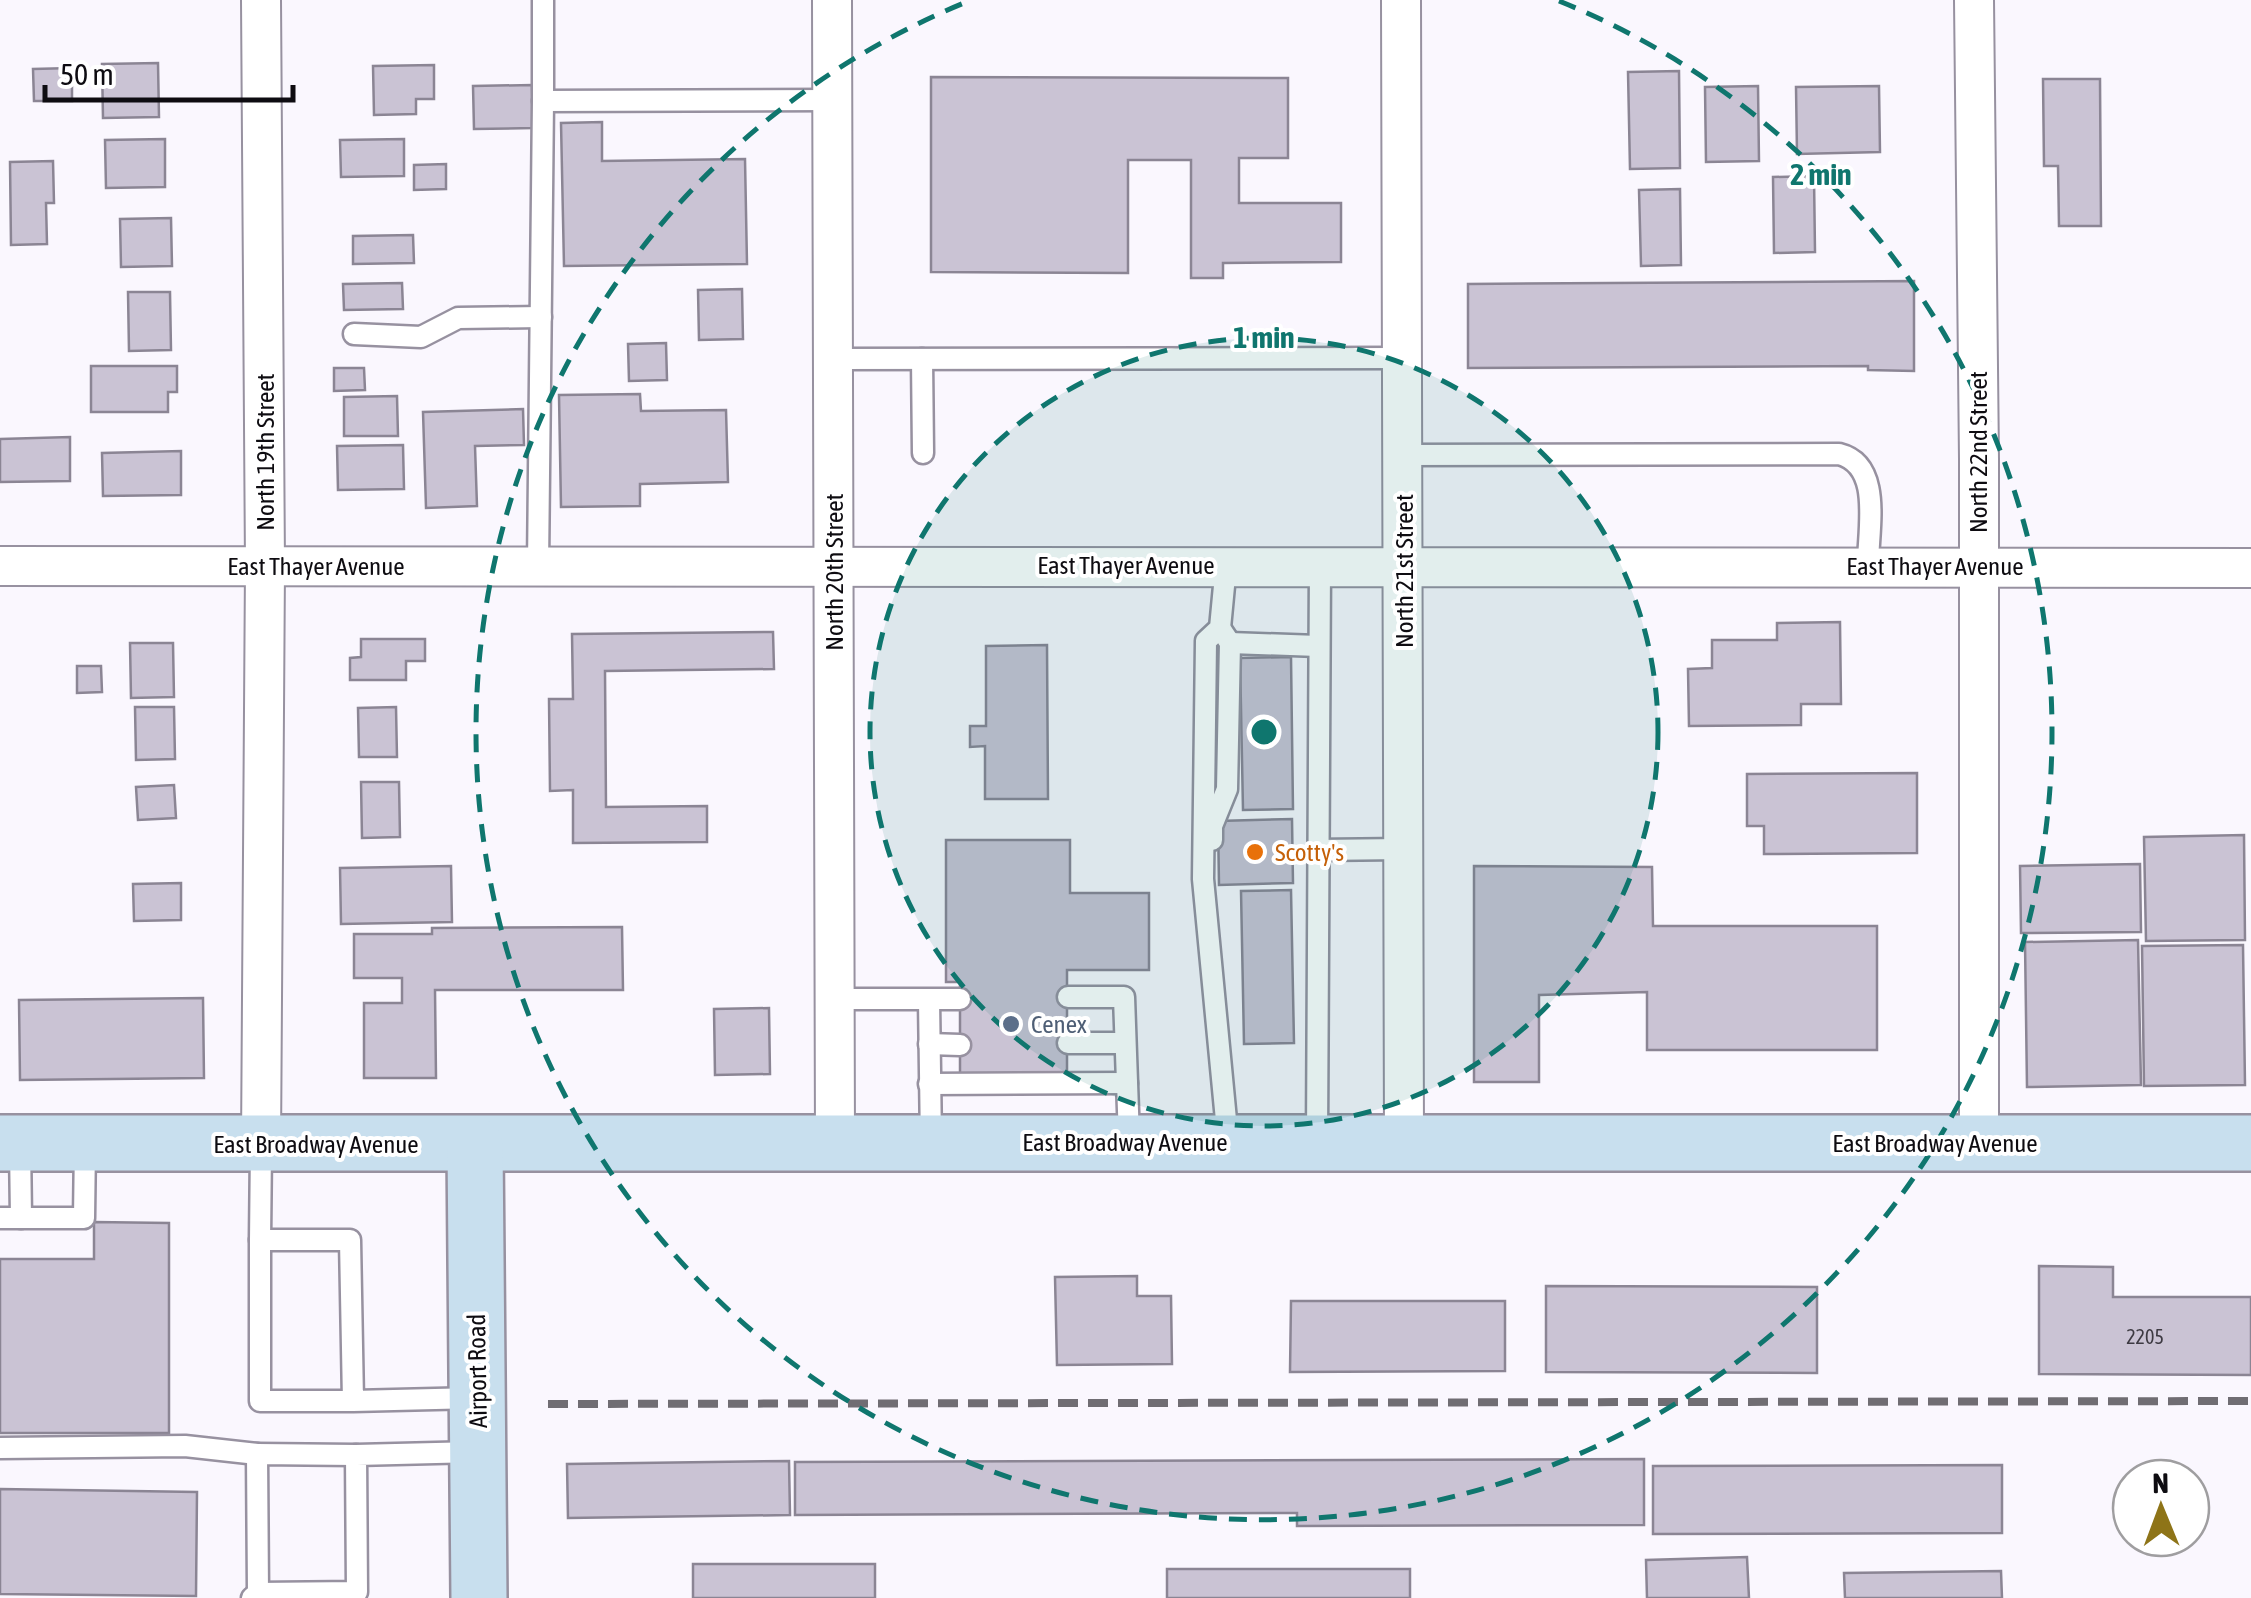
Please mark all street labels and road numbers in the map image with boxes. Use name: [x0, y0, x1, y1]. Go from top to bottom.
street label: North 22nd Street: [1964, 371, 1992, 533]
street label: North 19th Street: [251, 373, 279, 531]
street label: North 20th Street: [820, 493, 848, 651]
street label: North 21st Street: [1390, 494, 1418, 648]
street label: East Thayer Avenue: [1037, 551, 1215, 579]
street label: East Thayer Avenue: [227, 552, 405, 580]
street label: East Thayer Avenue: [1846, 552, 2024, 580]
street label: East Broadway Avenue: [1022, 1128, 1228, 1156]
street label: East Broadway Avenue: [1832, 1129, 2038, 1157]
street label: East Broadway Avenue: [213, 1130, 419, 1158]
street label: Airport Road: [462, 1314, 492, 1428]

